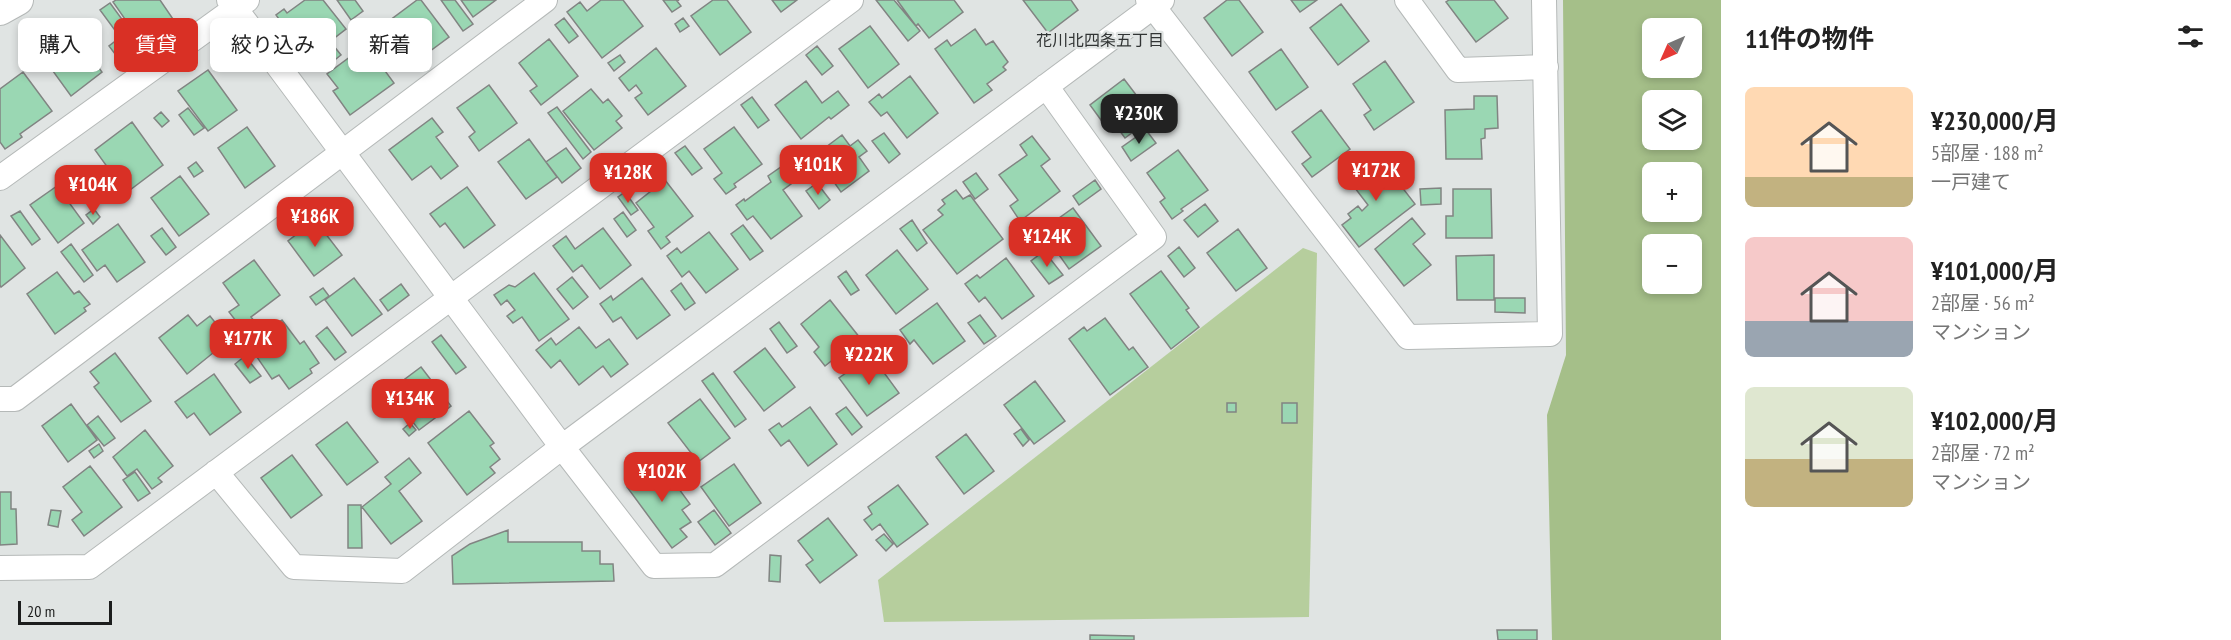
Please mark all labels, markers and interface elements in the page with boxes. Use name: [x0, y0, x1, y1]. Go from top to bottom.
chip: 購入: [18, 18, 102, 72]
chip: 賃貸: [114, 18, 198, 72]
chip: 絞り込み: [210, 18, 336, 72]
chip: 新着: [348, 18, 432, 72]
north arrow: [1642, 18, 1702, 78]
map controls: [1642, 18, 1702, 294]
icon: filters: [2174, 20, 2207, 53]
text: 11件の物件: [1745, 22, 1874, 55]
district label: 花川北四条五丁目: [1036, 30, 1164, 50]
button: layers: [1642, 90, 1702, 150]
pin: ¥230K: [1097, 94, 1181, 145]
text: ¥230K: [1115, 100, 1163, 126]
text: ¥230,000/月: [1931, 104, 2059, 137]
icon: home: [1793, 111, 1865, 183]
text: 5部屋 · 188 m²: [1931, 140, 2044, 166]
pin: ¥101K: [776, 145, 860, 196]
text: ¥101K: [794, 151, 842, 177]
pin: ¥172K: [1334, 151, 1418, 202]
pin: ¥128K: [586, 153, 670, 204]
text: ¥172K: [1352, 157, 1400, 183]
text: ¥128K: [604, 159, 652, 185]
button: +: [1642, 162, 1702, 222]
pin: ¥104K: [51, 165, 135, 216]
text: 一戸建て: [1931, 169, 2011, 195]
text: ¥104K: [69, 171, 117, 197]
pin: ¥186K: [273, 197, 357, 248]
text: ¥186K: [291, 203, 339, 229]
pin: ¥124K: [1005, 217, 1089, 268]
text: ¥124K: [1023, 223, 1071, 249]
button: −: [1642, 234, 1702, 294]
text: ¥101,000/月: [1931, 254, 2059, 287]
icon: home: [1793, 261, 1865, 333]
text: 2部屋 · 56 m²: [1931, 290, 2035, 316]
pin: ¥177K: [206, 319, 290, 370]
text: マンション: [1931, 319, 2031, 345]
text: ¥177K: [224, 325, 272, 351]
pin: ¥222K: [827, 335, 911, 386]
text: ¥222K: [845, 341, 893, 367]
pin: ¥134K: [368, 379, 452, 430]
text: ¥134K: [386, 385, 434, 411]
text: ¥102,000/月: [1931, 404, 2059, 437]
icon: home: [1793, 411, 1865, 483]
text: 2部屋 · 72 m²: [1931, 440, 2035, 466]
pin: ¥102K: [620, 452, 704, 503]
text: ¥102K: [638, 458, 686, 484]
text: マンション: [1931, 469, 2031, 495]
scale bar: [18, 598, 112, 626]
text: 20 m: [27, 601, 55, 621]

